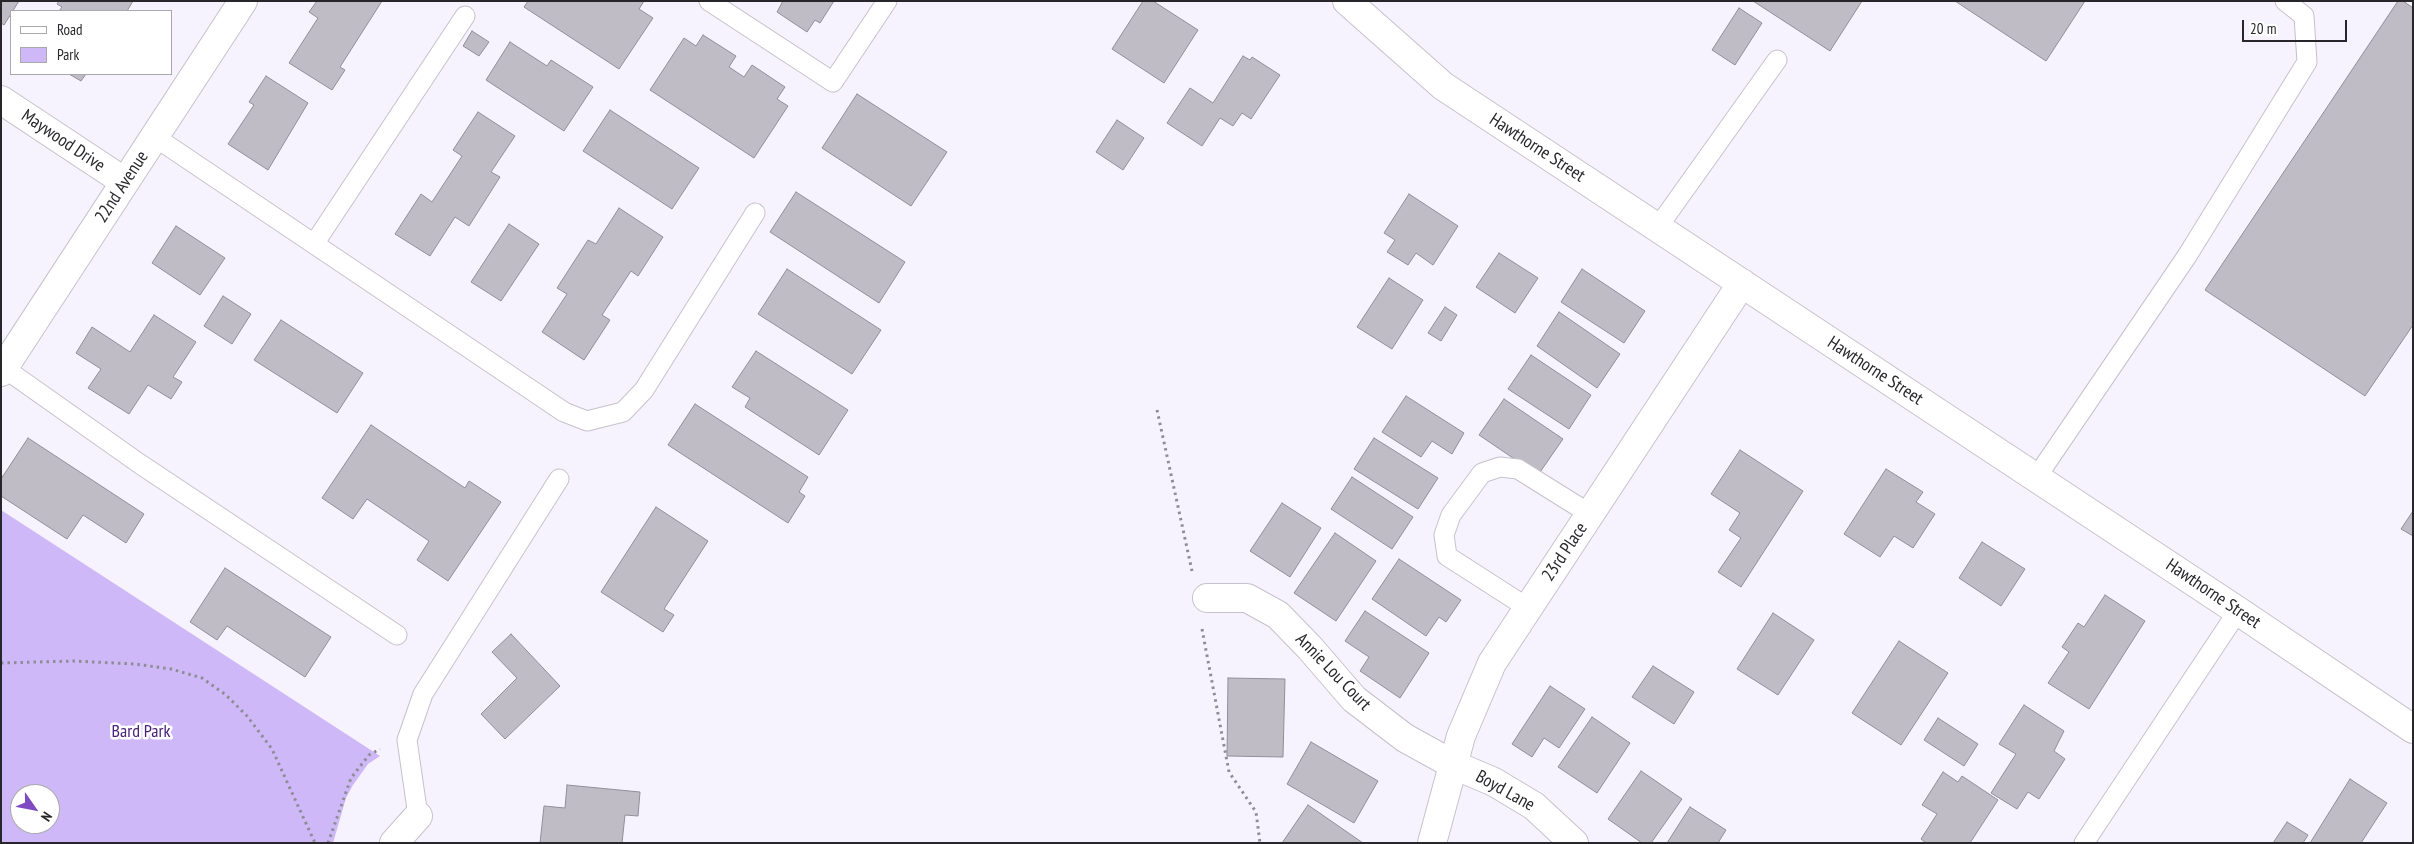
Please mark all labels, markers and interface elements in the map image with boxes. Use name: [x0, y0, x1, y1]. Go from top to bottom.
legend: [10, 10, 172, 75]
scale bar: [2244, 10, 2349, 42]
text: 20 m: [2250, 19, 2276, 38]
text: Road: [57, 20, 83, 39]
text: Park: [57, 45, 79, 64]
street label: Maywood Drive: [17, 105, 109, 177]
street label: Hawthorne Street: [1485, 109, 1589, 187]
street label: 22nd Avenue: [91, 147, 153, 227]
street label: Hawthorne Street: [1823, 332, 1927, 410]
street label: 23rd Place: [1538, 519, 1592, 585]
street label: Hawthorne Street: [2162, 554, 2264, 634]
street label: Annie Lou Court: [1291, 629, 1375, 715]
park label: Bard Park: [112, 721, 170, 743]
street label: Boyd Lane: [1472, 766, 1538, 816]
north arrow: [10, 784, 60, 834]
text: N: [37, 809, 56, 825]

